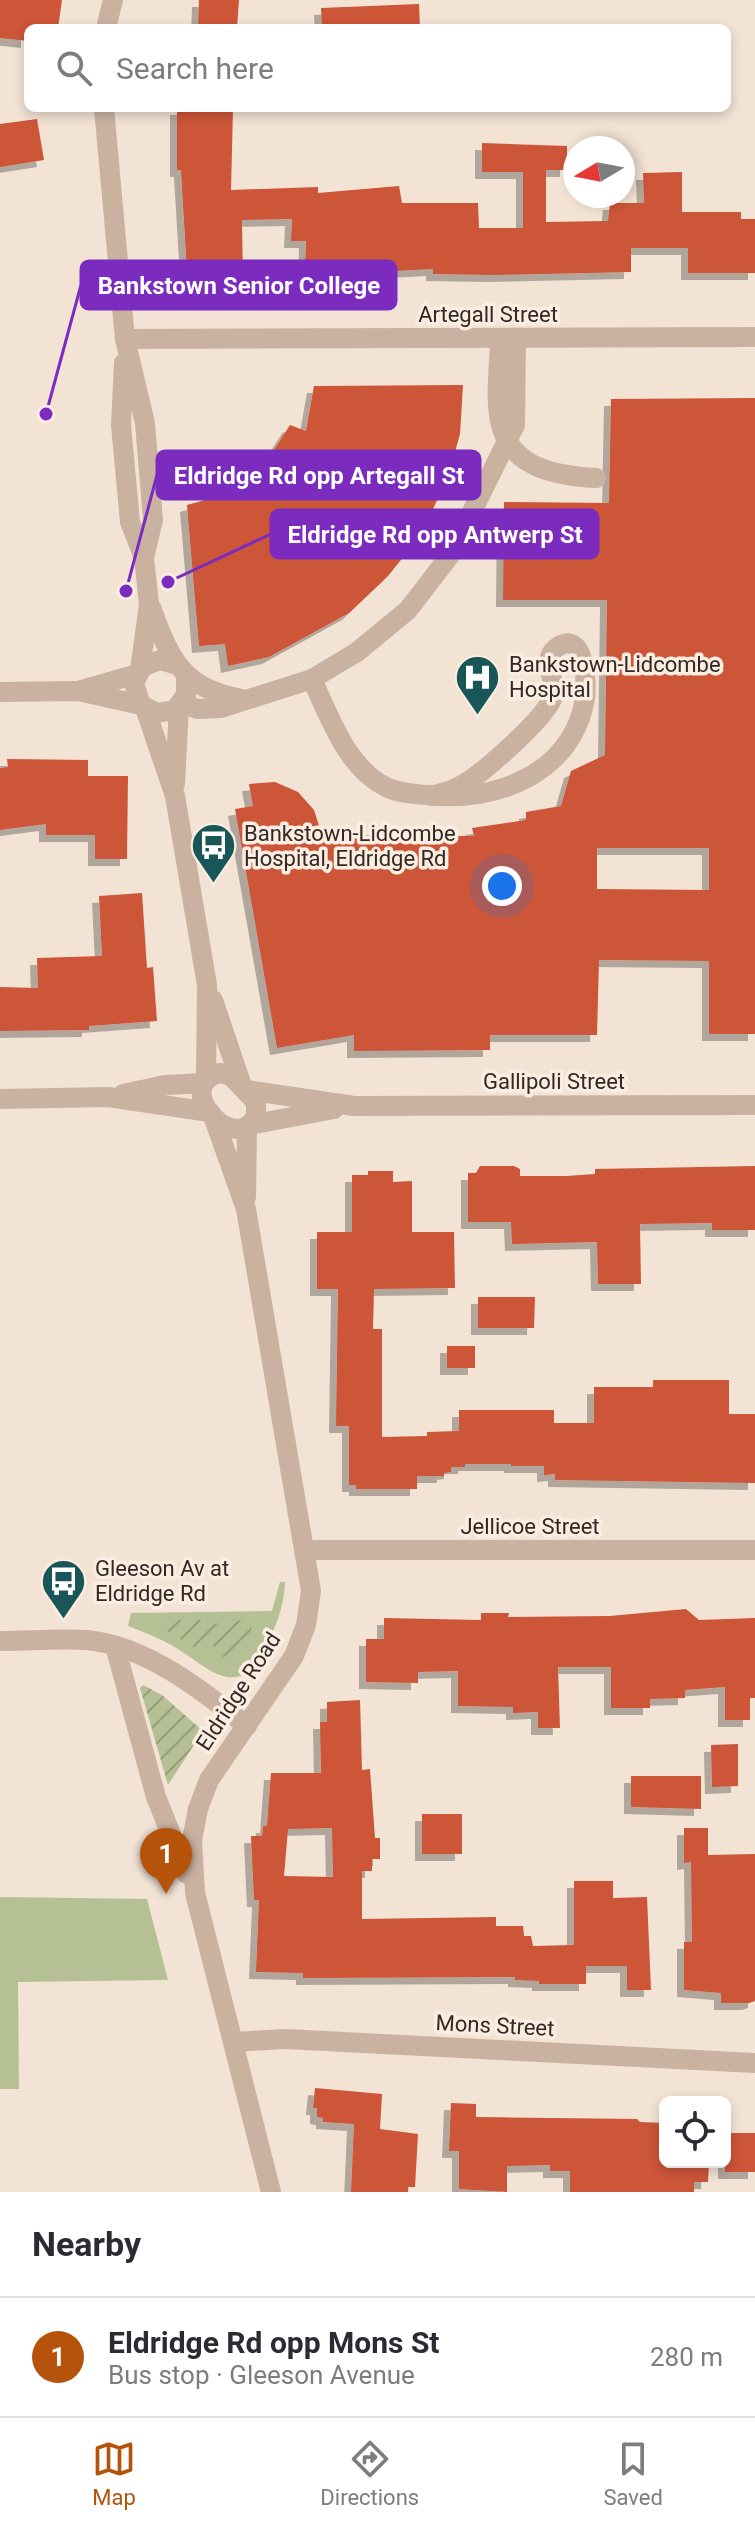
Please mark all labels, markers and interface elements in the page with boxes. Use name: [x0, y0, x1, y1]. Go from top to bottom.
search box: [24, 24, 731, 112]
icon: search: [52, 46, 96, 90]
text: Search here: [116, 51, 274, 86]
north arrow: [563, 136, 635, 208]
callout: Bankstown Senior College: [81, 261, 396, 309]
text: Bankstown Senior College: [98, 272, 380, 300]
street label: Artegall Street: [418, 302, 558, 327]
callout: Eldridge Rd opp Artegall St: [157, 451, 480, 499]
text: Eldridge Rd opp Artegall St: [174, 462, 464, 490]
callout: Eldridge Rd opp Antwerp St: [271, 510, 598, 558]
text: Eldridge Rd opp Antwerp St: [287, 521, 583, 549]
place label: Bankstown-Lidcombe Hospital: [509, 652, 721, 702]
hospital icon: Bankstown-Lidcombe Hospital: [454, 653, 502, 716]
place label: Bankstown-Lidcombe Hospital, Eldridge Rd: [244, 821, 456, 871]
bus stop icon: Bankstown-Lidcombe Hospital, Eldridge Rd: [189, 822, 237, 885]
your location: [482, 866, 522, 906]
street label: Gallipoli Street: [483, 1069, 625, 1094]
street label: Jellicoe Street: [460, 1514, 600, 1539]
place label: Gleeson Av at Eldridge Rd: [95, 1556, 229, 1606]
bus stop icon: Gleeson Av at Eldridge Rd: [40, 1557, 88, 1620]
street label: Eldridge Road: [191, 1628, 286, 1755]
pin: 1: [140, 1828, 192, 1894]
street label: Mons Street: [435, 2010, 555, 2041]
map controls: [659, 2096, 731, 2168]
button: locate: [659, 2096, 731, 2168]
text: Nearby: [32, 2224, 141, 2264]
text: Eldridge Rd opp Mons St: [108, 2325, 440, 2360]
text: 1: [51, 2342, 65, 2372]
text: 280 m: [650, 2342, 723, 2372]
text: Bus stop · Gleeson Avenue: [108, 2360, 415, 2390]
tab: Map: [92, 2437, 136, 2510]
tab: Directions: [320, 2437, 419, 2510]
tab: Saved: [603, 2437, 663, 2510]

